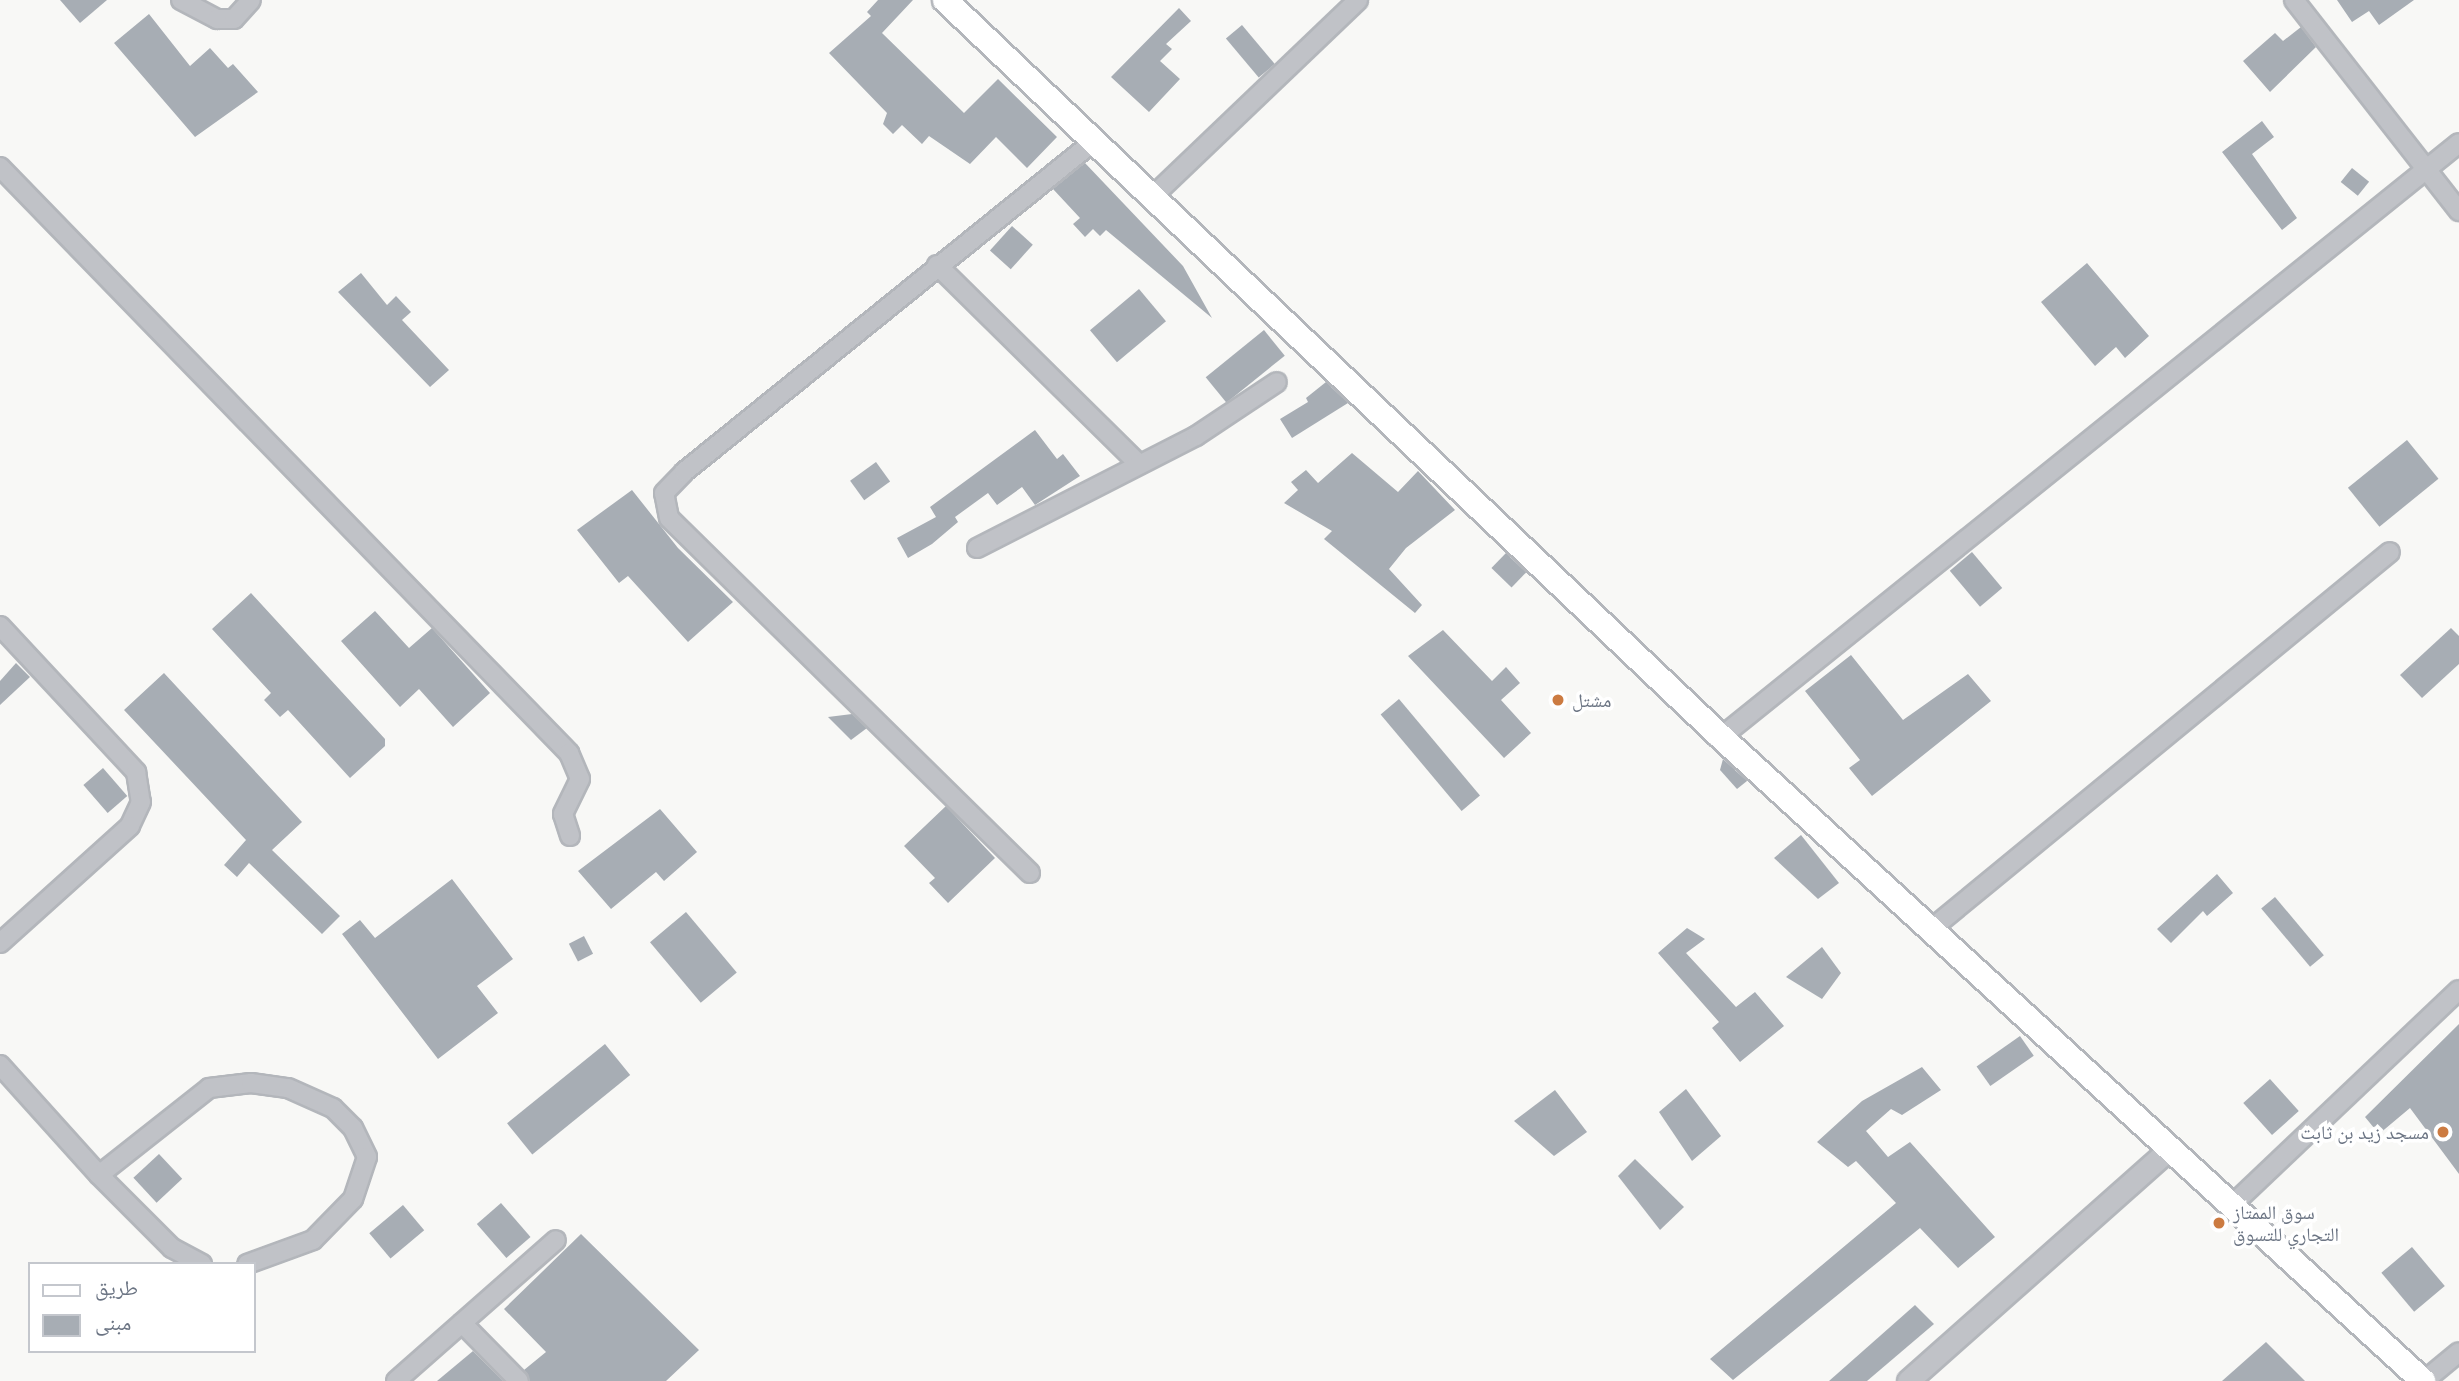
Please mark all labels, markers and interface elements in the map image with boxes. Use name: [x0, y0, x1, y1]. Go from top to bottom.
place label: مشتل: [1572, 689, 1611, 711]
marker: مشتل: [1550, 692, 1566, 708]
place label: مسجد زيد بن ثابت: [2300, 1121, 2429, 1143]
marker: مسجد زيد بن ثابت: [2435, 1124, 2451, 1140]
place label: سوق الممتاز التجاري للتسوق: [2233, 1201, 2339, 1245]
marker: سوق الممتاز التجاري للتسوق: [2211, 1215, 2227, 1231]
legend: [28, 1262, 256, 1353]
text: طريق: [95, 1274, 138, 1299]
text: مبنى: [95, 1309, 131, 1334]

